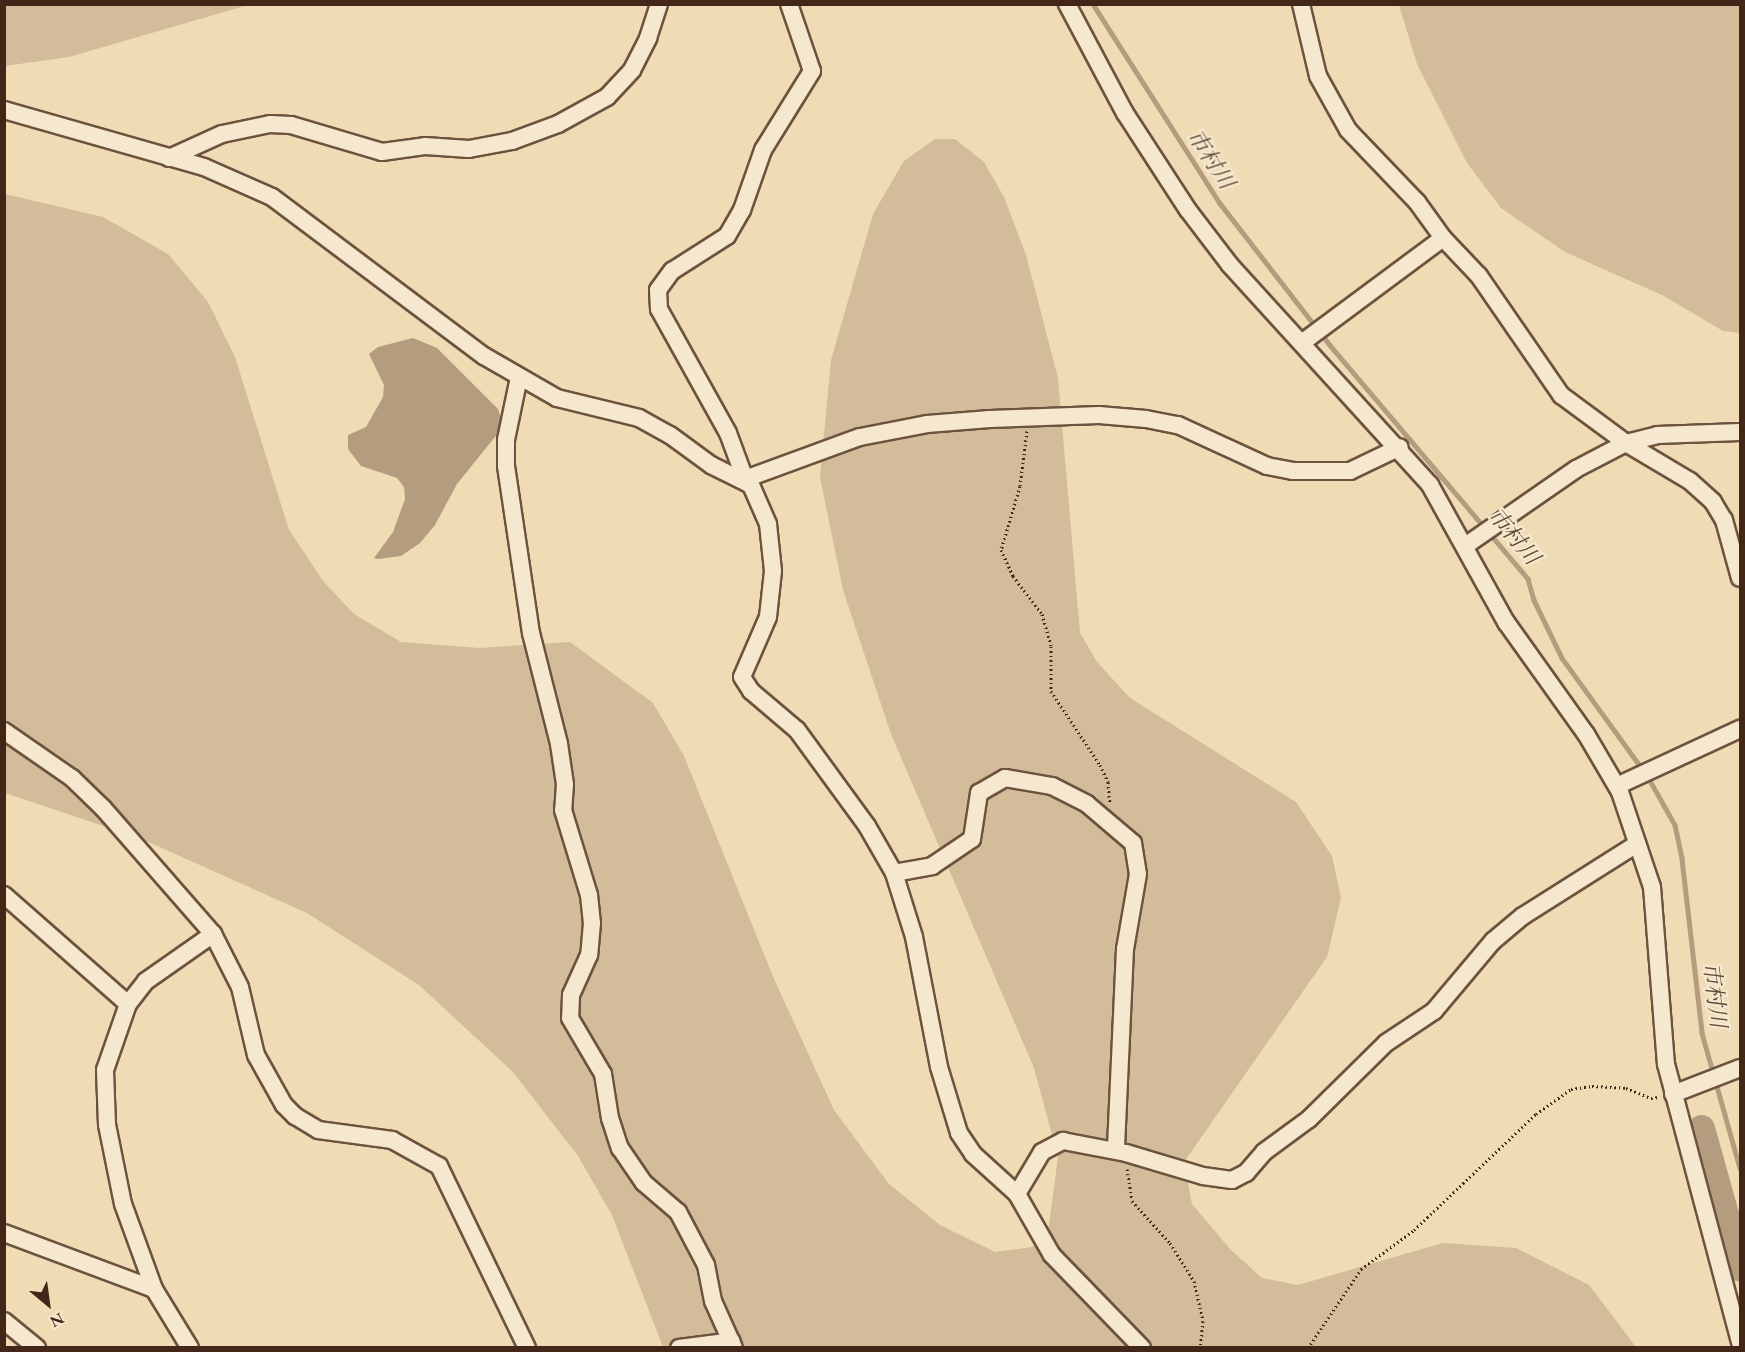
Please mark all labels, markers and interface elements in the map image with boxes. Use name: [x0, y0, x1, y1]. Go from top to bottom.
water label: 市村川: [1182, 124, 1240, 194]
water label: 市村川: [1483, 502, 1545, 570]
water label: 市村川: [1698, 961, 1732, 1029]
north arrow: [18, 1274, 78, 1334]
text: N: [46, 1308, 68, 1333]

